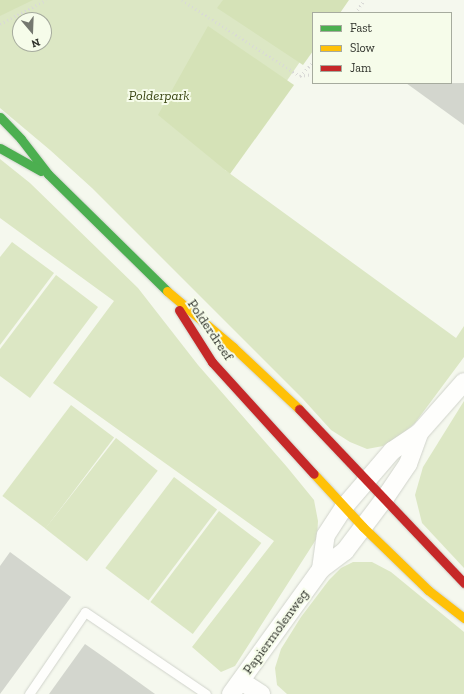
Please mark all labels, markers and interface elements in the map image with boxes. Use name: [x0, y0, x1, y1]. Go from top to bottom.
north arrow: [12, 12, 52, 52]
legend: [312, 12, 452, 84]
text: Fast: [350, 21, 372, 35]
text: N: [30, 35, 42, 50]
text: Slow: [350, 41, 375, 55]
text: Jam: [350, 61, 371, 75]
park label: Polderpark: [128, 88, 190, 104]
street label: Polderdreef: [183, 296, 237, 364]
street label: Papiermolenweg: [240, 586, 312, 678]

